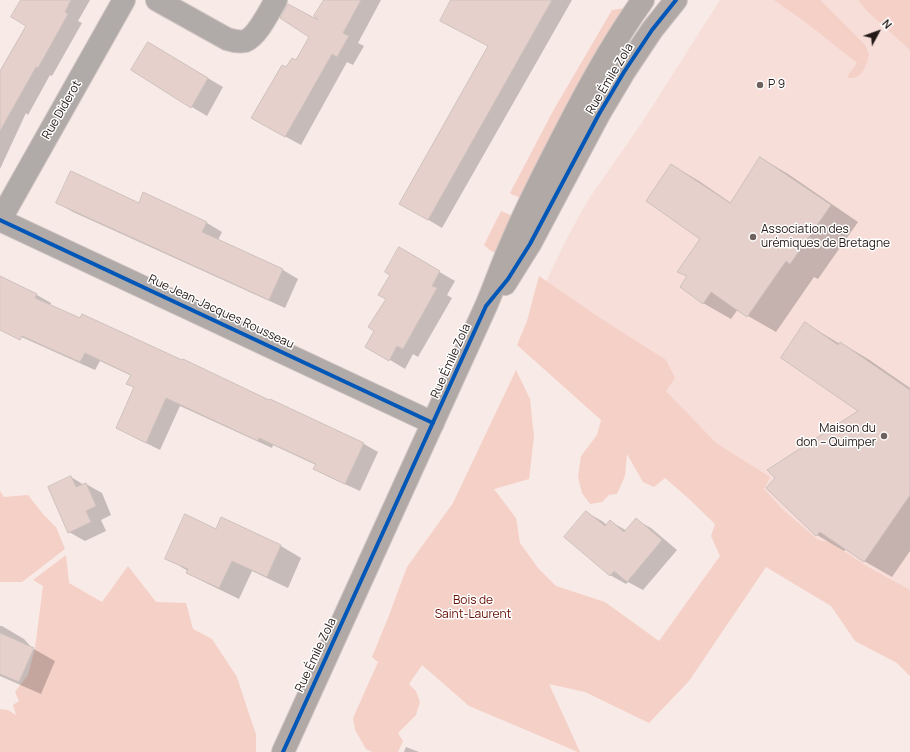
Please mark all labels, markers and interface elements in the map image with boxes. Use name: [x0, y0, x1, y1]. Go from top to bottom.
north arrow: [858, 12, 898, 52]
text: N: [879, 16, 896, 32]
street label: Rue Émile Zola: [583, 41, 637, 117]
street label: Rue Diderot: [39, 78, 85, 142]
place label: P 9: [768, 78, 785, 92]
marker: P 9: [755, 80, 765, 90]
place label: Association des urémiques de Bretagne: [761, 223, 890, 251]
marker: Association des urémiques de Bretagne: [748, 232, 758, 242]
street label: Rue Jean-Jacques Rousseau: [146, 272, 296, 352]
street label: Rue Émile Zola: [428, 321, 474, 401]
place label: Maison du don – Quimper: [796, 422, 876, 450]
marker: Maison du don – Quimper: [879, 431, 889, 441]
park label: Bois de Saint-Laurent: [435, 594, 511, 622]
street label: Rue Émile Zola: [293, 616, 339, 694]

